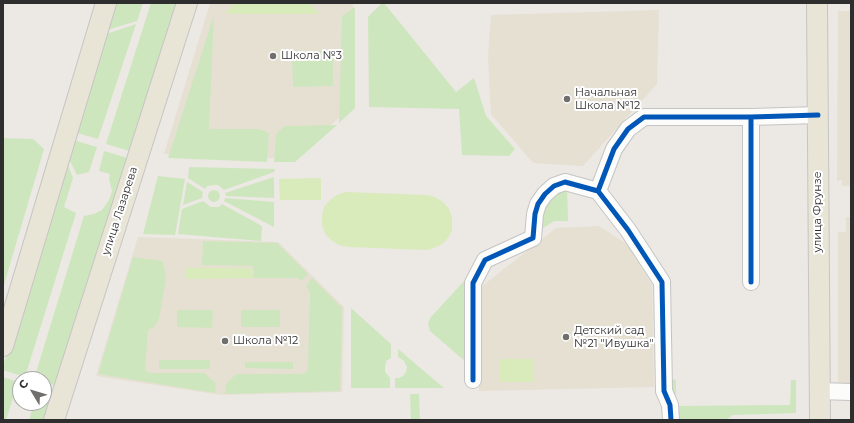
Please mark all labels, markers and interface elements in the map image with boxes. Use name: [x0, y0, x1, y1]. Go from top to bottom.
place label: Школа №3: [281, 49, 342, 63]
marker: Школа №3: [268, 51, 278, 61]
place label: Начальная Школа №12: [575, 86, 640, 112]
marker: Начальная Школа №12: [562, 94, 572, 104]
street label: улица Лазарева: [100, 165, 140, 257]
street label: улица Фрунзе: [811, 172, 825, 252]
place label: Детский сад №21 "Ивушка": [574, 324, 654, 350]
marker: Детский сад №21 "Ивушка": [561, 332, 571, 342]
place label: Школа №12: [233, 334, 298, 348]
marker: Школа №12: [220, 336, 230, 346]
north arrow: [12, 371, 52, 411]
text: С: [15, 377, 31, 392]

